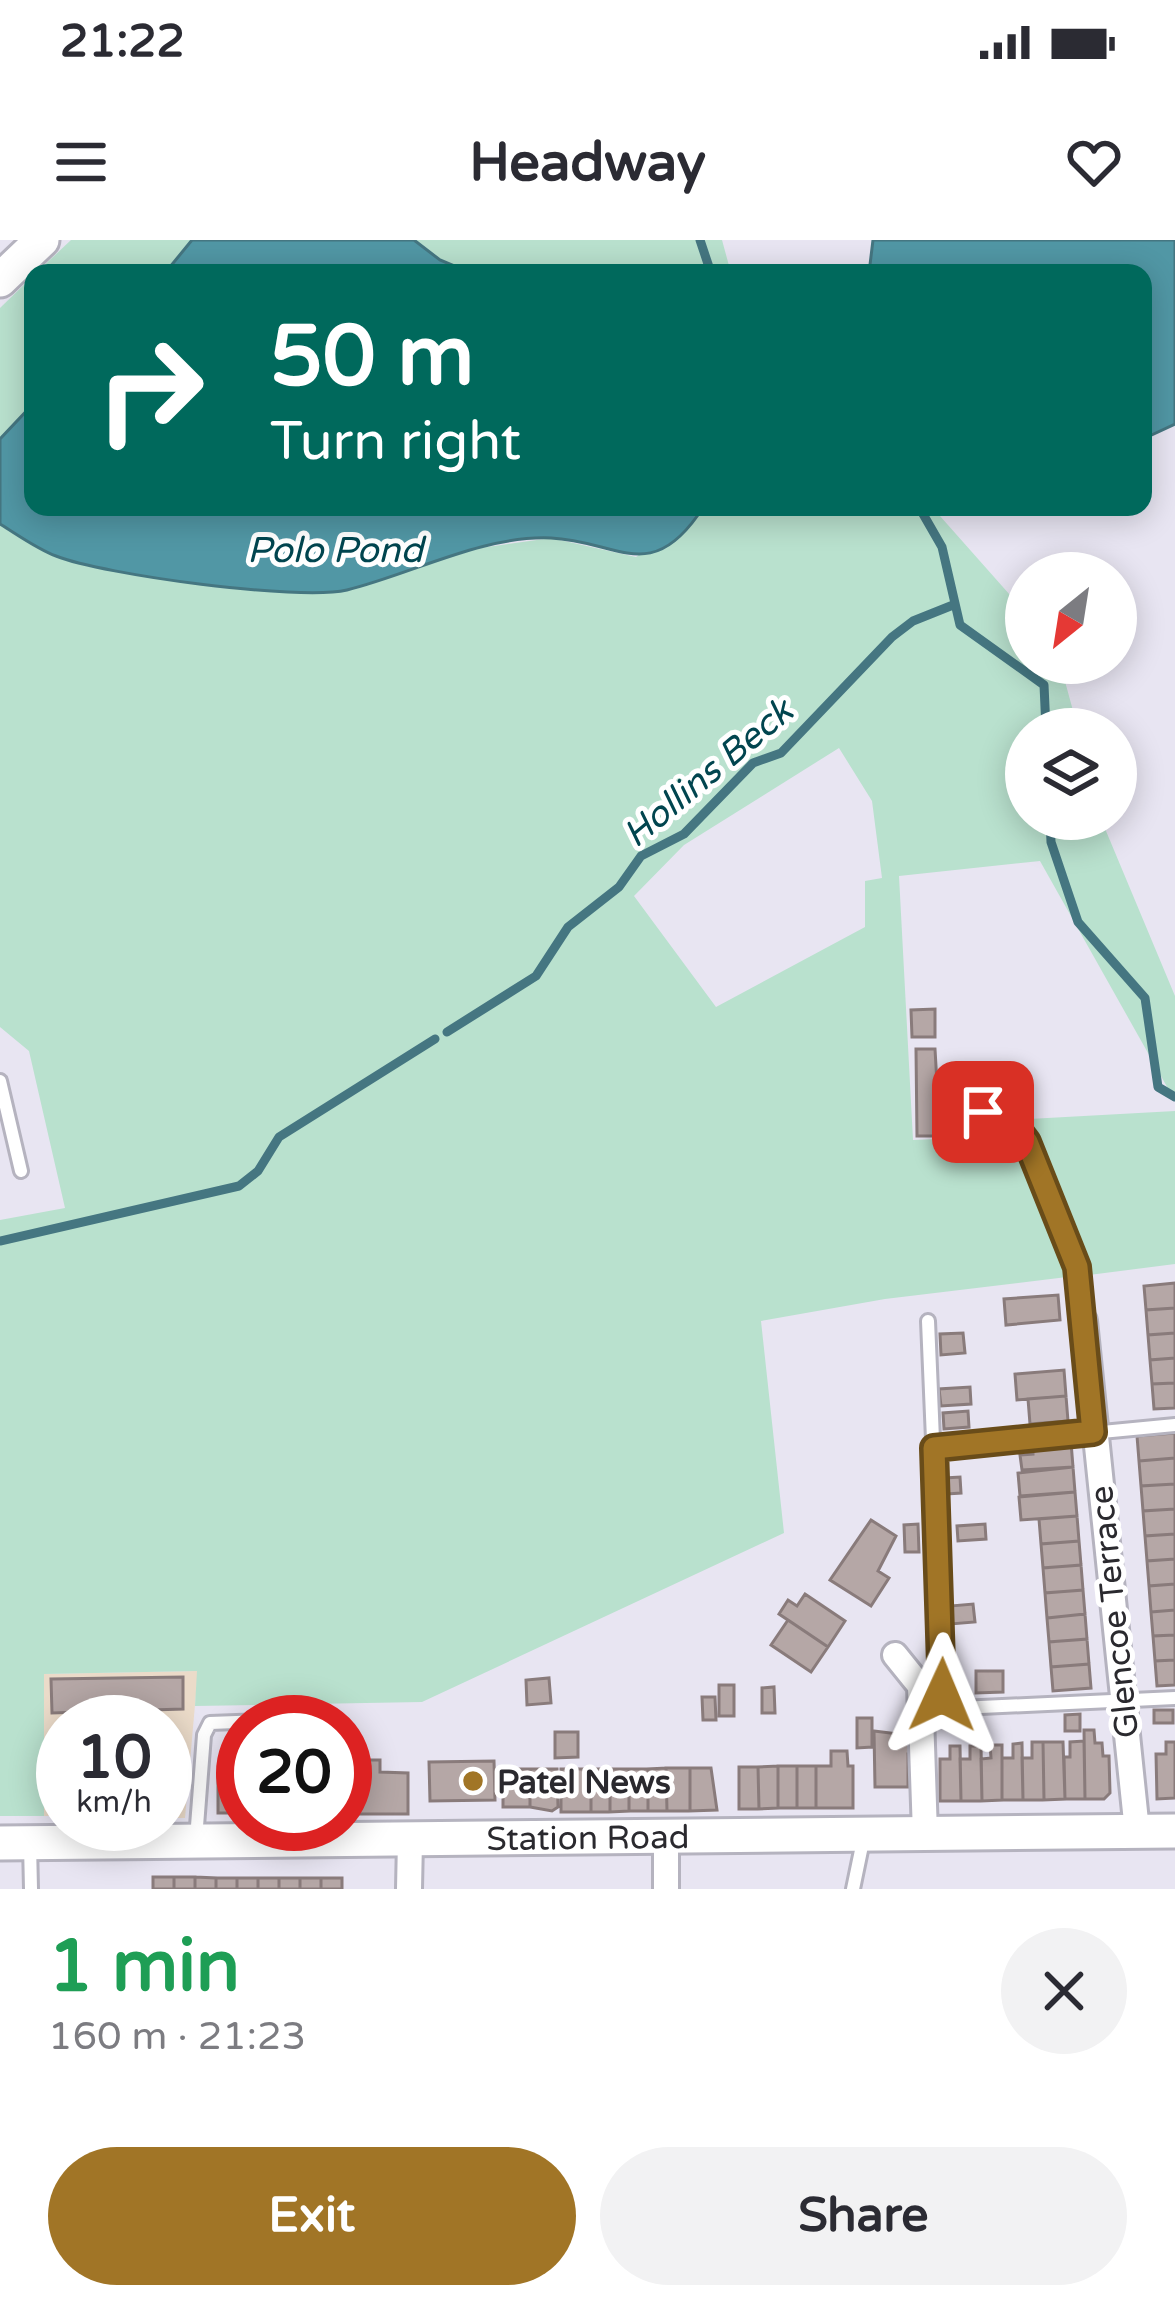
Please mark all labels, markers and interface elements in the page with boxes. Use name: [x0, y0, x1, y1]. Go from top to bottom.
text: 21:22: [60, 15, 185, 69]
icon: menu: [48, 129, 114, 195]
icon: heart: [1061, 129, 1127, 195]
text: Headway: [469, 130, 706, 195]
text: 50 m: [270, 307, 474, 408]
icon: right: [72, 312, 228, 468]
text: Turn right: [270, 409, 521, 474]
water label: Polo Pond: [247, 529, 427, 572]
north arrow: [1005, 552, 1137, 684]
map controls: [1005, 552, 1137, 840]
water label: Hollins Beck: [614, 688, 803, 856]
button: layers: [1005, 708, 1137, 840]
pin: [932, 1061, 1034, 1163]
icon: arrive: [950, 1079, 1016, 1145]
street label: Glencoe Terrace: [1082, 1484, 1147, 1740]
position arrow: [879, 1632, 1005, 1758]
speed limit sign: 20: [216, 1695, 372, 1851]
text: 10: [76, 1722, 152, 1794]
place label: Patel News: [497, 1763, 671, 1802]
marker: Patel News: [460, 1768, 486, 1794]
text: km/h: [76, 1784, 152, 1821]
street label: Station Road: [486, 1818, 690, 1859]
text: 1 min: [48, 1924, 240, 2011]
button: close: [1001, 1928, 1127, 2054]
text: 160 m · 21:23: [48, 2013, 306, 2060]
button: Exit: [48, 2147, 576, 2285]
button: Share: [600, 2147, 1127, 2285]

